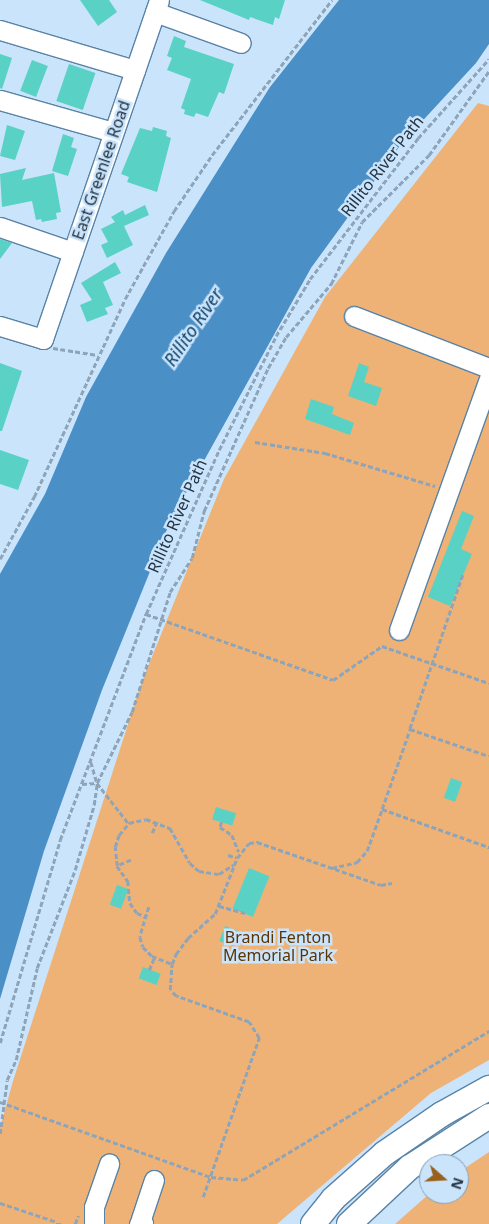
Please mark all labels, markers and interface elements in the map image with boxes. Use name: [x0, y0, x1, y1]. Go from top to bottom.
street label: East Greenlee Road: [68, 98, 134, 242]
street label: Rillito River Path: [337, 112, 427, 220]
water label: Rillito River: [159, 284, 227, 370]
street label: Rillito River Path: [143, 456, 211, 576]
park label: Brandi Fenton Memorial Park: [223, 927, 333, 965]
north arrow: [419, 1154, 469, 1204]
text: N: [447, 1175, 469, 1192]

